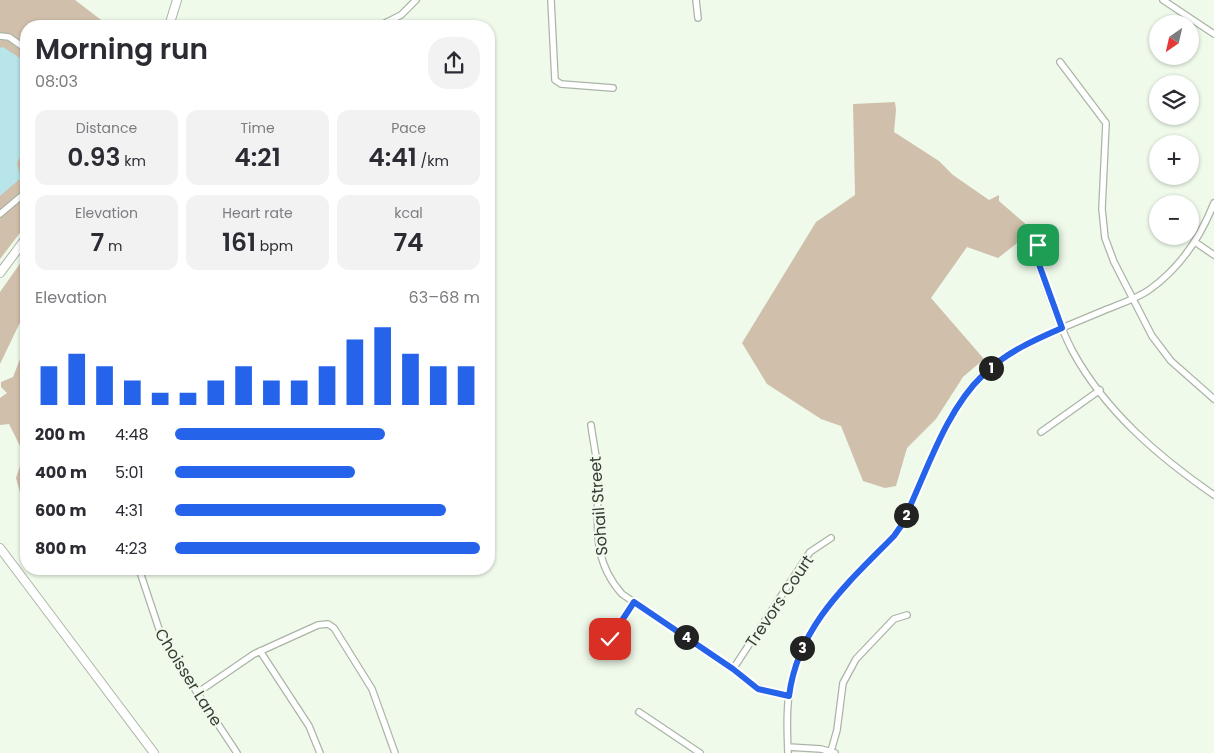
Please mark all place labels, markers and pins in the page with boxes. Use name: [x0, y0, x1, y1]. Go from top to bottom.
pin: [1017, 224, 1059, 266]
pin: 1: [978, 356, 1004, 380]
pin: 2: [894, 502, 918, 528]
pin: [589, 618, 631, 660]
pin: 4: [674, 624, 698, 650]
pin: 3: [790, 636, 814, 660]

